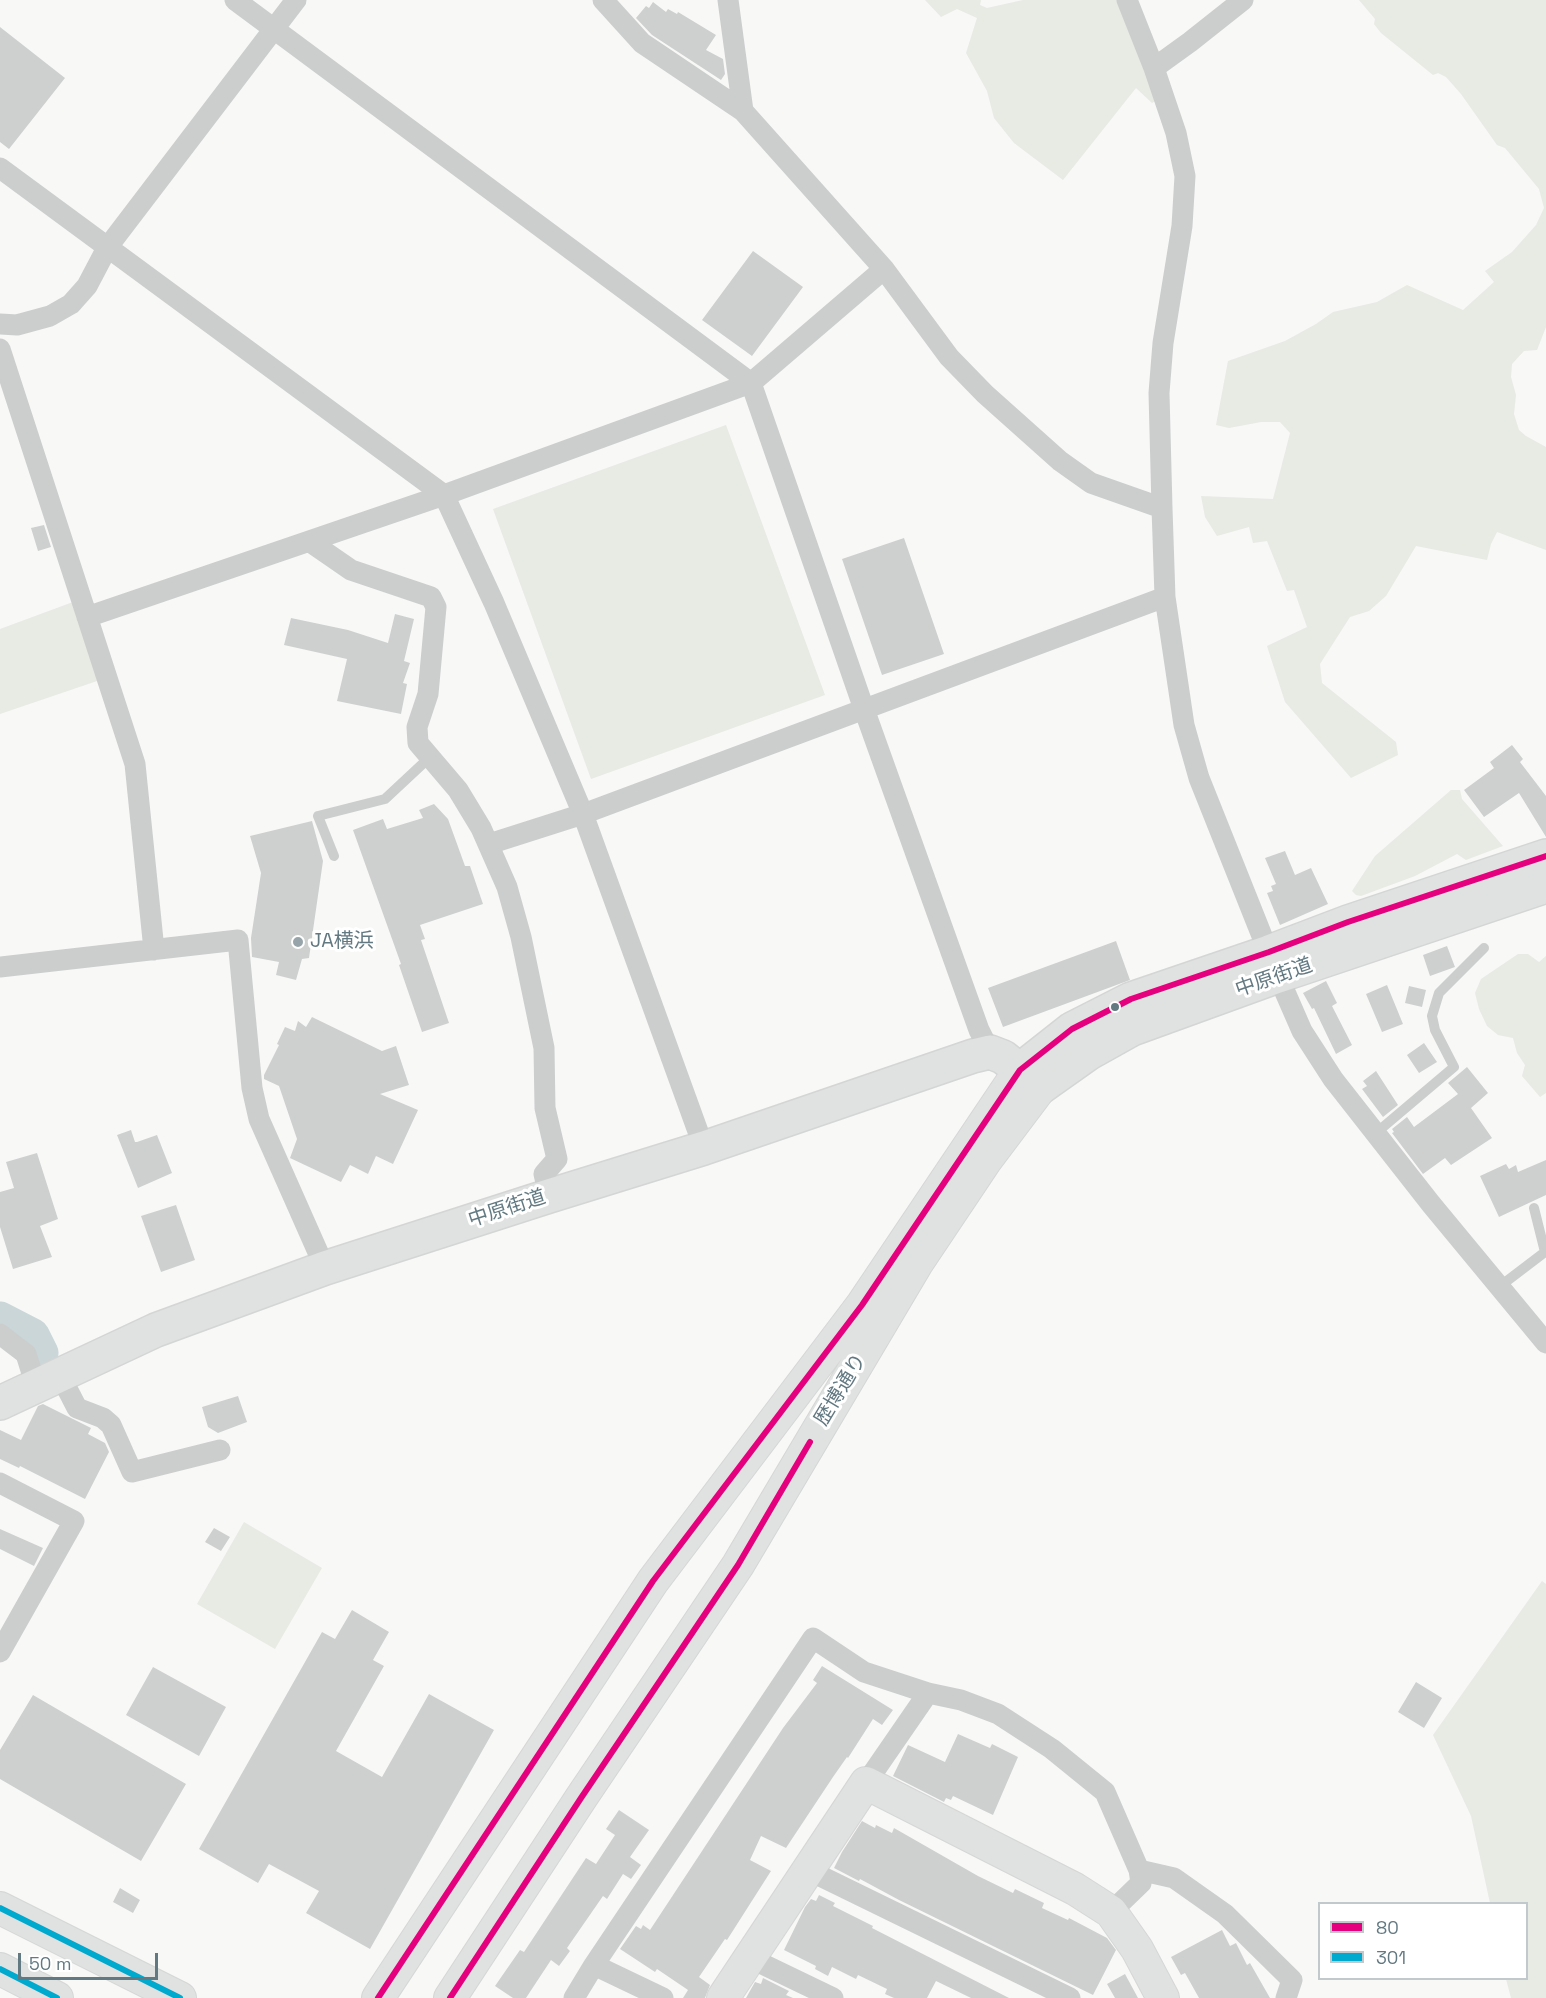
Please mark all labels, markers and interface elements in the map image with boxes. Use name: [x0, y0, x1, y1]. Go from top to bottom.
place label: JA横浜: [310, 930, 374, 954]
marker: JA横浜: [291, 935, 305, 949]
street label: 中原街道: [1232, 954, 1316, 1002]
unlabelled marker: [1109, 1001, 1121, 1013]
street label: 中原街道: [465, 1185, 549, 1233]
street label: 歴博通り: [810, 1350, 872, 1430]
legend: [1318, 1902, 1528, 1980]
text: 80: [1376, 1916, 1399, 1939]
scale bar: [21, 1941, 160, 1979]
text: 301: [1376, 1946, 1406, 1969]
text: 50 m: [29, 1952, 71, 1975]

